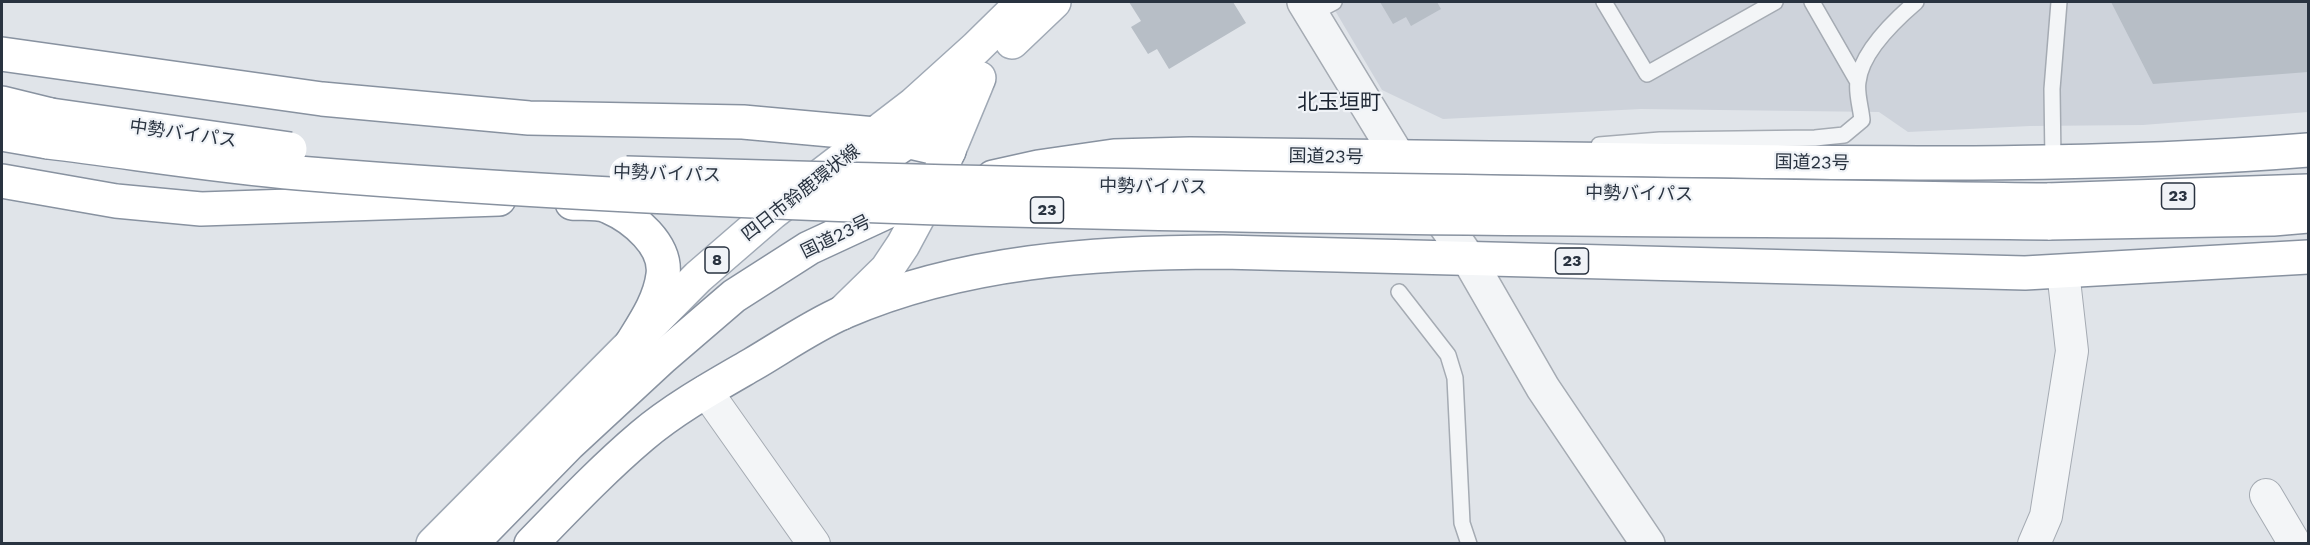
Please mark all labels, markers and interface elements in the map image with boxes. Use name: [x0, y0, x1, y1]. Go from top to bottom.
district label: 北玉垣町: [1297, 90, 1381, 116]
street label: 中勢バイパス: [128, 116, 238, 152]
street label: 四日市鈴鹿環状線: [738, 140, 864, 246]
street label: 国道23号: [1288, 146, 1364, 168]
street label: 国道23号: [1774, 152, 1850, 174]
street label: 中勢バイパス: [613, 161, 721, 187]
street label: 中勢バイパス: [1099, 175, 1207, 199]
street label: 中勢バイパス: [1585, 182, 1693, 206]
road number: 23: [2162, 183, 2194, 209]
road number: 23: [1030, 197, 1064, 223]
street label: 国道23号: [798, 211, 874, 263]
road number: 8: [705, 247, 729, 273]
road number: 23: [1556, 248, 1588, 274]

